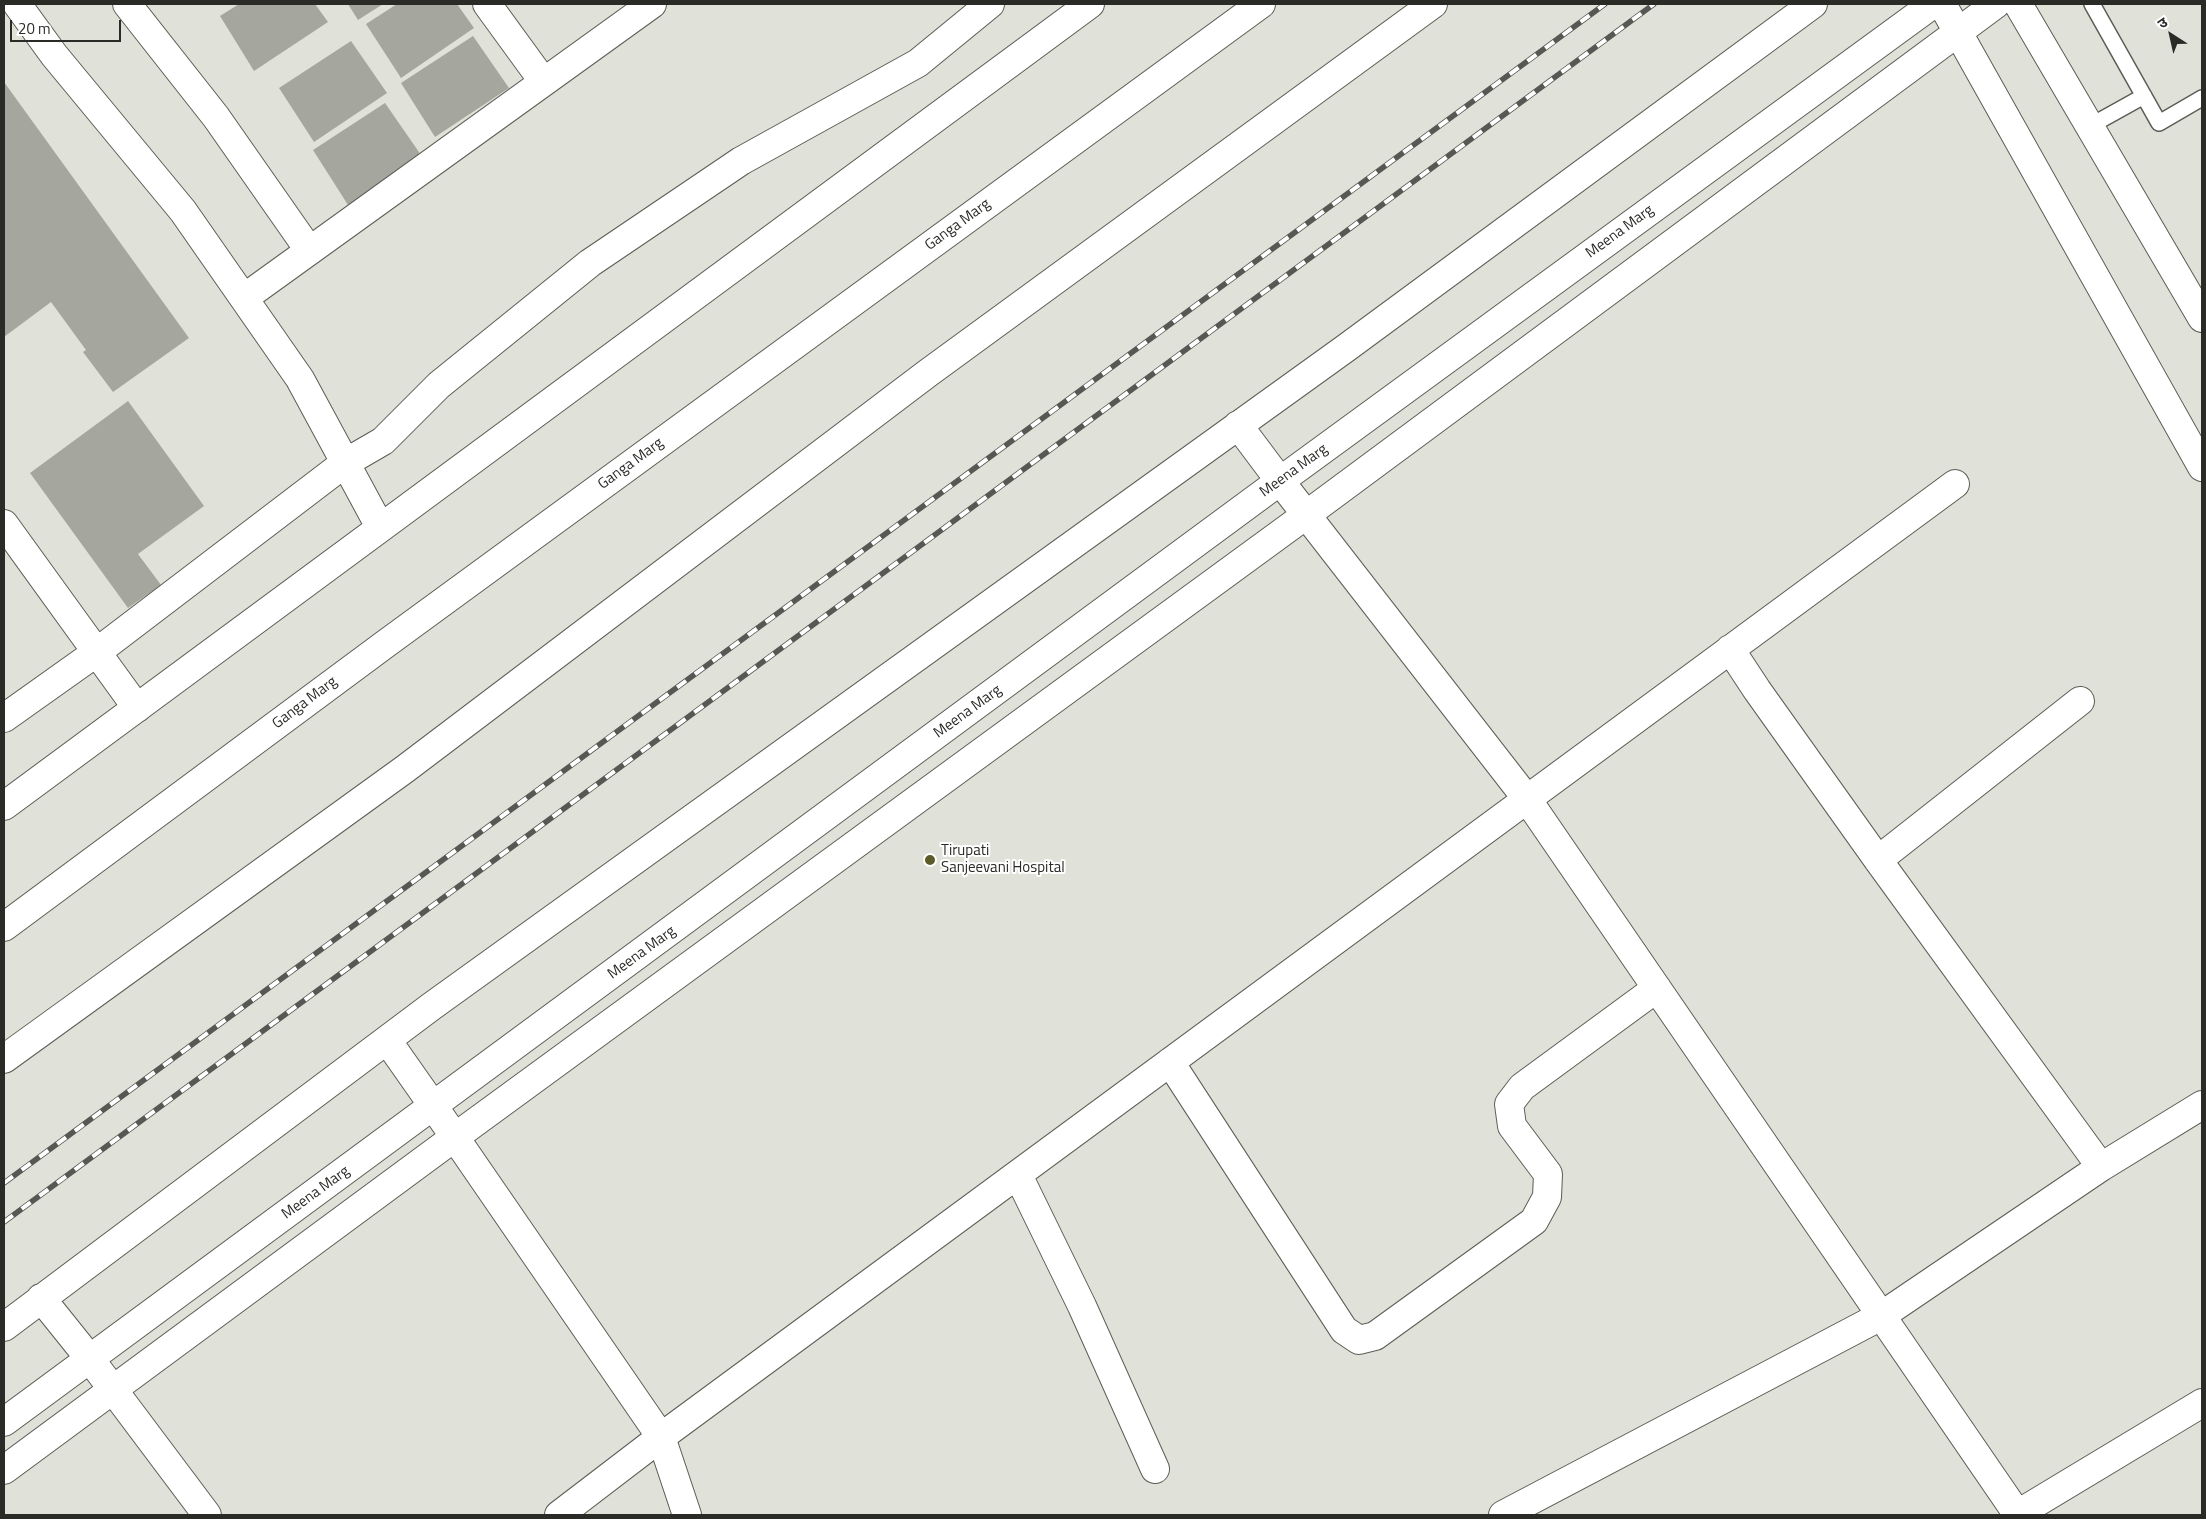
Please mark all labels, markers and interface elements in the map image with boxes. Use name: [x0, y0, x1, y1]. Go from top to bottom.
scale bar: [12, 10, 124, 42]
north arrow: [2146, 10, 2196, 60]
text: उ: [2153, 11, 2171, 33]
text: 20 m: [18, 17, 51, 40]
street label: Ganga Marg: [922, 195, 994, 255]
street label: Meena Marg: [1583, 201, 1657, 263]
street label: Ganga Marg: [595, 434, 667, 494]
street label: Meena Marg: [1257, 440, 1331, 502]
street label: Ganga Marg: [269, 673, 341, 733]
street label: Meena Marg: [931, 681, 1005, 743]
place label: Tirupati Sanjeevani Hospital: [941, 842, 1065, 877]
marker: Tirupati Sanjeevani Hospital: [923, 853, 937, 867]
street label: Meena Marg: [605, 922, 679, 984]
street label: Meena Marg: [279, 1162, 353, 1224]

